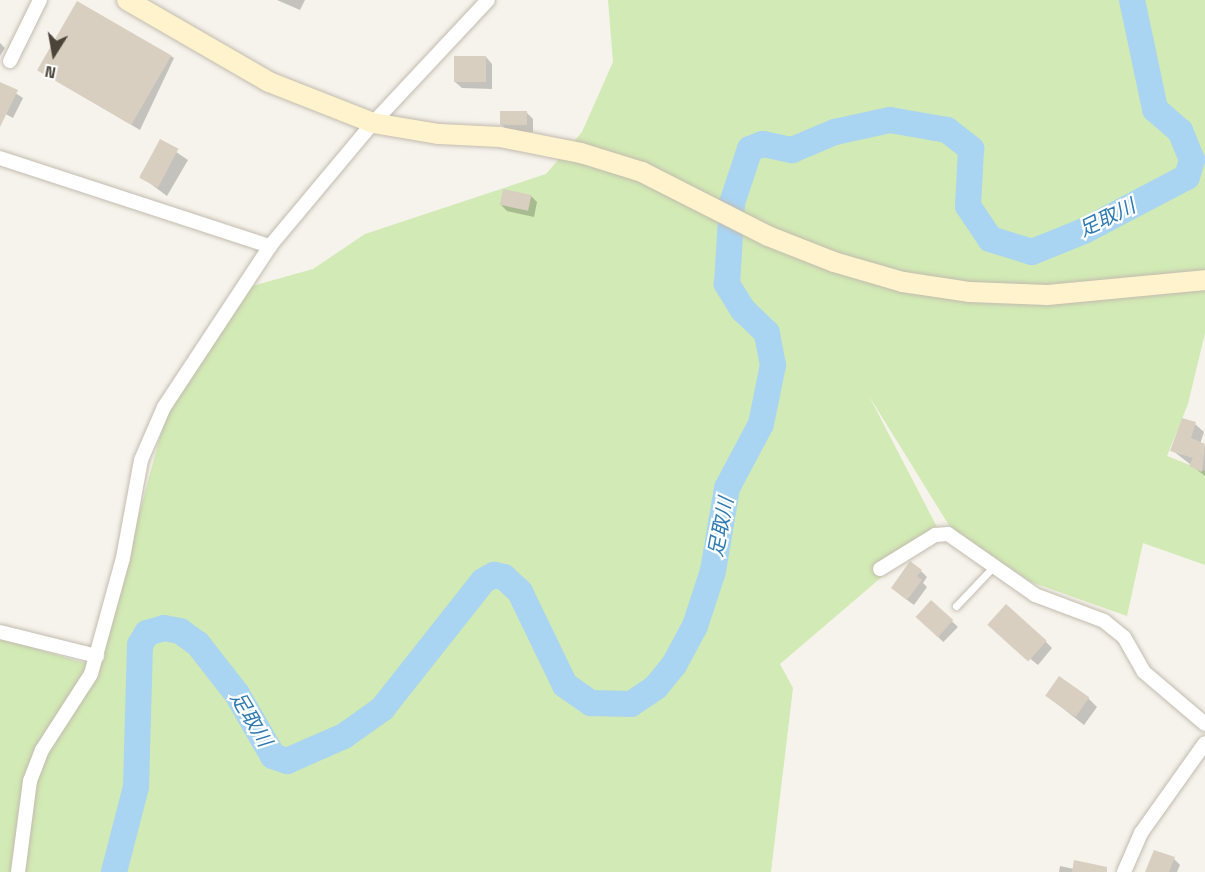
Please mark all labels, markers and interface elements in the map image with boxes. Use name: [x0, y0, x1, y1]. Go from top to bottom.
north arrow: [24, 24, 84, 84]
text: N: [43, 61, 58, 83]
water label: 足取川: [1075, 194, 1139, 242]
water label: 足取川: [703, 495, 739, 559]
water label: 足取川: [225, 687, 277, 751]

